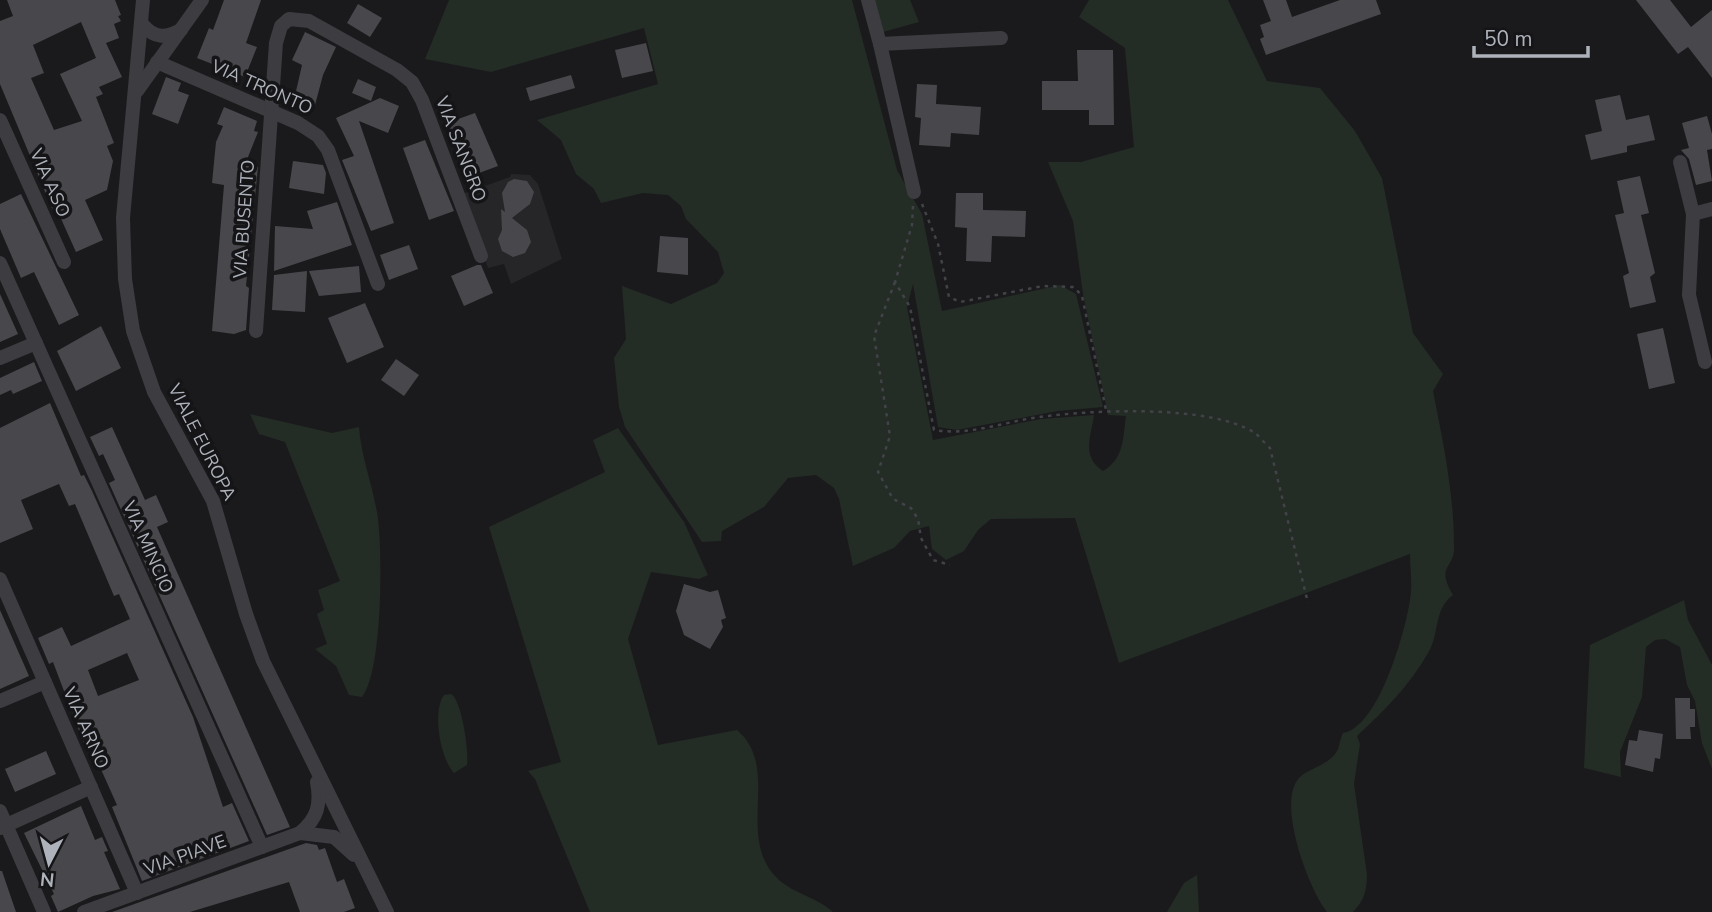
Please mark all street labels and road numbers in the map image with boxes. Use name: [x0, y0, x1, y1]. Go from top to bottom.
street label: VIA TRONTO: [207, 54, 316, 120]
street label: VIA SANGRO: [430, 92, 492, 205]
street label: VIA ASO: [24, 144, 76, 221]
street label: VIA BUSENTO: [228, 159, 260, 280]
street label: VIALE EUROPA: [162, 379, 242, 504]
street label: VIA MINCIO: [117, 496, 179, 597]
street label: VIA ARNO: [57, 682, 115, 773]
street label: VIA PIAVE: [140, 829, 229, 881]

